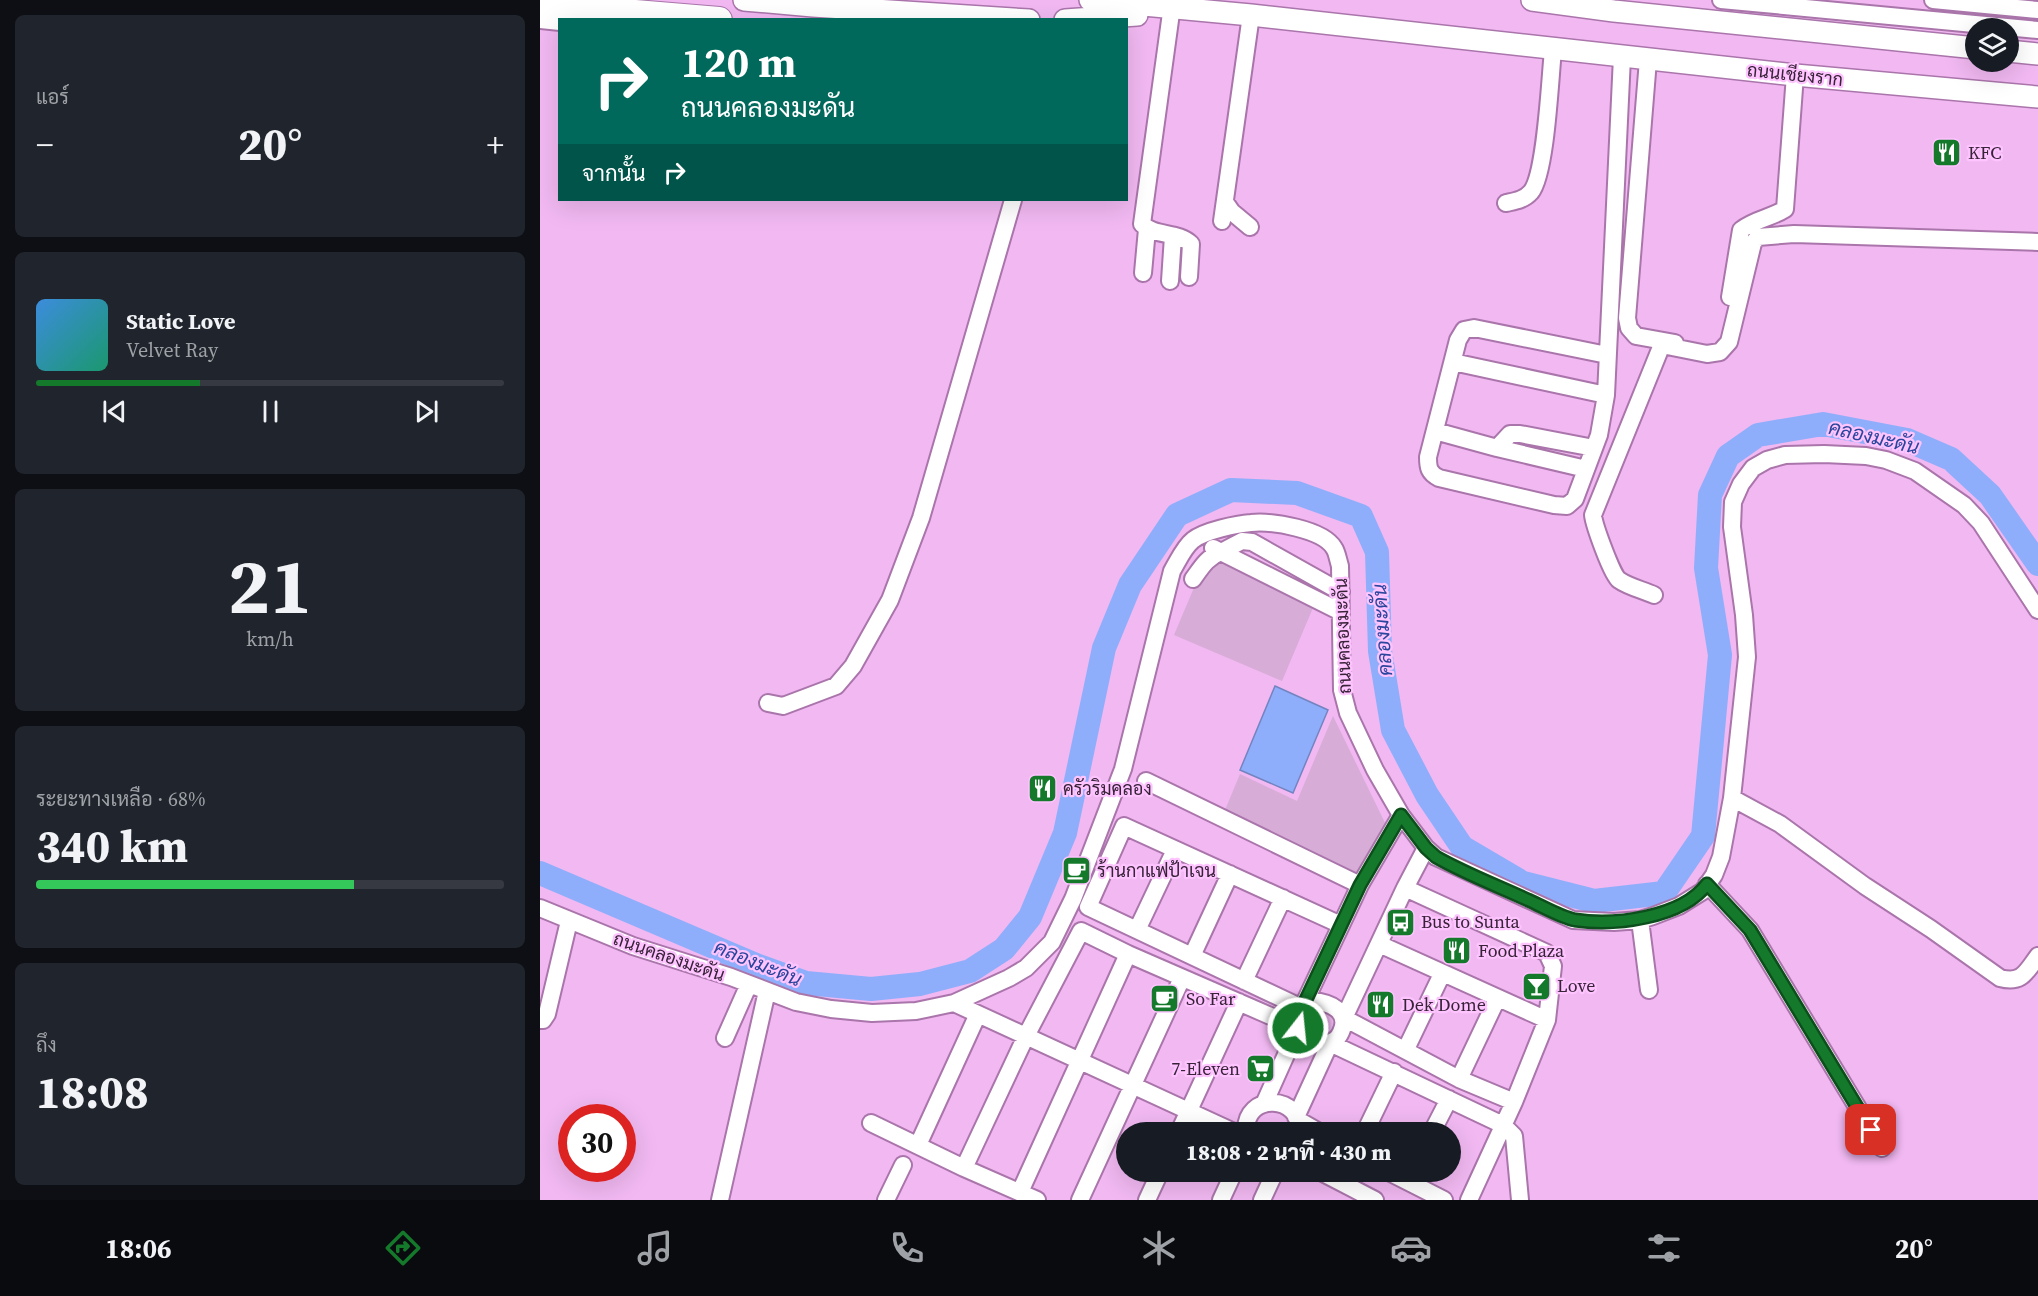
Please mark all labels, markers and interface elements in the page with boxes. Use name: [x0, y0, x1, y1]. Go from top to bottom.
map controls: [1965, 18, 2019, 72]
button: layers: [1965, 18, 2019, 72]
text: 120 m: [681, 33, 796, 91]
icon: right: [582, 42, 660, 120]
street label: ถนนเชียงราก: [1746, 57, 1844, 92]
text: แอร์: [36, 83, 69, 111]
text: ถนนคลองมะดัน: [681, 89, 855, 126]
text: 20°: [238, 113, 302, 175]
text: −: [36, 122, 54, 167]
text: +: [486, 122, 504, 167]
restaurant icon: KFC: [1931, 137, 1963, 169]
place label: KFC: [1968, 140, 2002, 165]
icon: right: [658, 156, 691, 189]
text: จากนั้น: [582, 158, 646, 188]
text: Static Love: [126, 306, 236, 336]
text: Velvet Ray: [126, 336, 218, 364]
icon: previous: [98, 395, 131, 428]
icon: pause: [254, 395, 287, 428]
icon: next: [410, 395, 443, 428]
water label: คลองมะดัน: [1826, 413, 1922, 461]
text: 21: [228, 532, 312, 639]
street label: ถนนคลองมะดัน: [1328, 578, 1357, 695]
water label: คลองมะดัน: [1365, 583, 1399, 677]
text: km/h: [246, 625, 294, 653]
restaurant icon: ครัวริมคลอง: [1026, 773, 1058, 805]
place label: ครัวริมคลอง: [1063, 776, 1152, 801]
text: ระยะทางเหลือ · 68%: [36, 785, 206, 813]
text: 340 km: [36, 815, 188, 877]
cafe icon: ร้านกาแฟป้าเจน: [1060, 855, 1092, 887]
place label: ร้านกาแฟป้าเจน: [1097, 858, 1216, 883]
bus stop icon: Bus to Sunta: [1384, 906, 1416, 938]
place label: Bus to Sunta: [1421, 909, 1521, 934]
street label: ถนนคลองมะดัน: [610, 926, 728, 987]
water label: คลองมะดัน: [710, 933, 806, 993]
restaurant icon: Food Plaza: [1441, 935, 1473, 967]
place label: Food Plaza: [1478, 938, 1565, 963]
bar icon: Love: [1520, 970, 1552, 1002]
place label: Love: [1557, 973, 1596, 998]
cafe icon: So Far: [1149, 983, 1181, 1015]
place label: So Far: [1186, 986, 1236, 1011]
restaurant icon: Dek Dome: [1365, 989, 1397, 1021]
place label: Dek Dome: [1402, 992, 1486, 1017]
position arrow: [1266, 996, 1330, 1060]
text: ถึง: [36, 1031, 57, 1059]
supermarket icon: 7-Eleven: [1245, 1053, 1277, 1085]
place label: 7-Eleven: [1171, 1056, 1240, 1081]
text: 18:08: [36, 1061, 149, 1123]
speed limit sign: 30: [558, 1104, 636, 1182]
pin: [1845, 1104, 1896, 1155]
icon: arrive: [1854, 1113, 1887, 1146]
text: 18:08 · 2 นาที · 430 m: [1186, 1137, 1391, 1167]
icon: directions: [382, 1227, 424, 1269]
icon: music: [634, 1227, 676, 1269]
icon: phone: [886, 1227, 928, 1269]
icon: climate: [1138, 1227, 1180, 1269]
icon: car: [1390, 1227, 1432, 1269]
icon: filters: [1643, 1227, 1685, 1269]
text: 18:06: [105, 1230, 172, 1267]
text: 20°: [1895, 1230, 1933, 1267]

